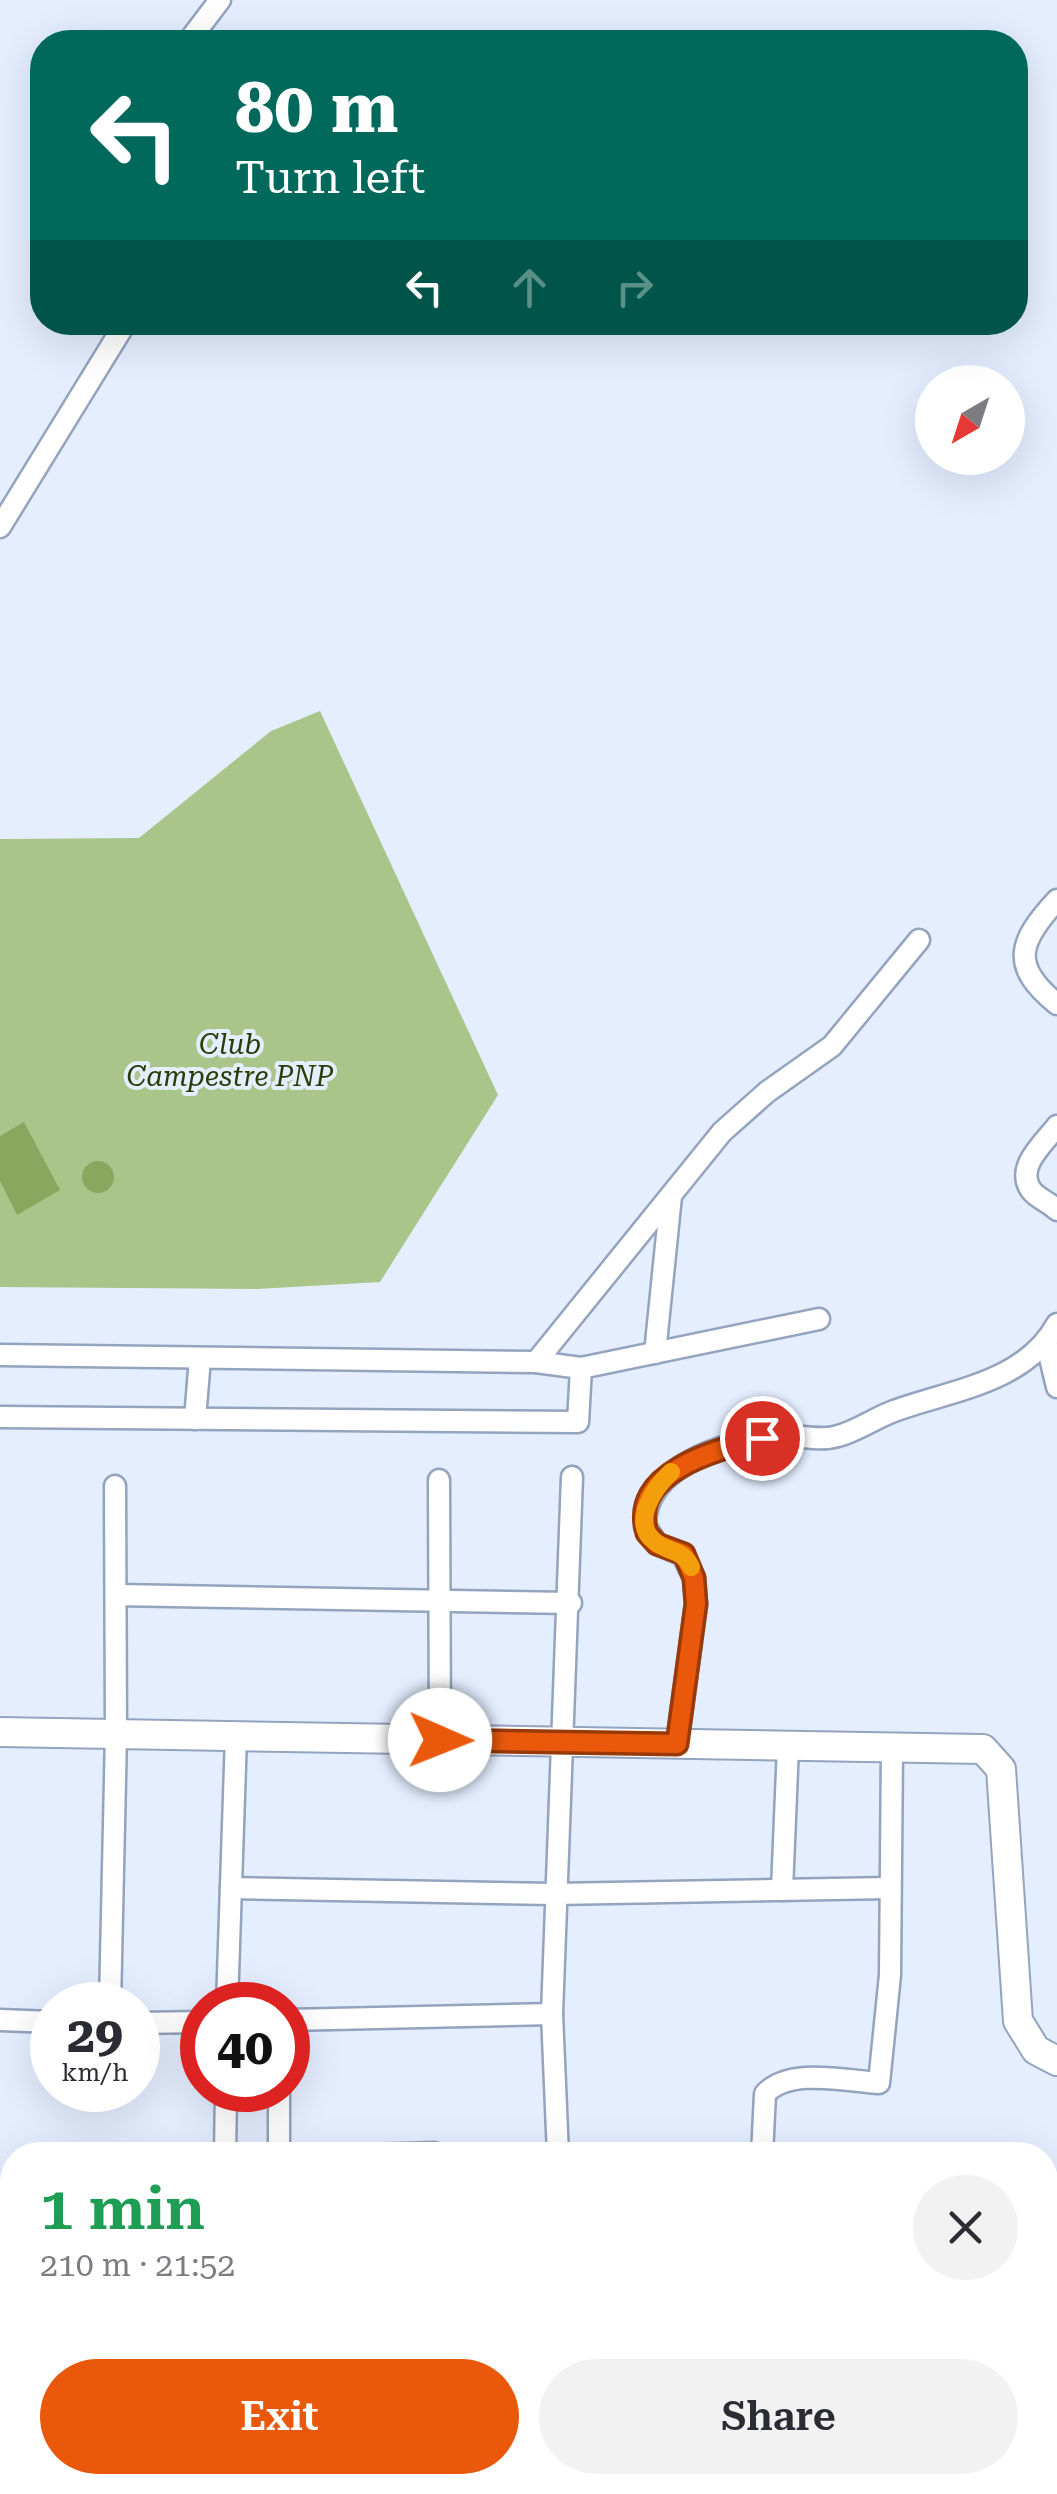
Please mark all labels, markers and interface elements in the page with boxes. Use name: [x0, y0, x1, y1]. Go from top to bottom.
text: 80 m: [235, 67, 399, 149]
icon: left: [70, 70, 200, 200]
text: Turn left: [235, 151, 425, 204]
icon: left: [397, 260, 452, 315]
icon: ahead: [502, 260, 557, 315]
icon: right: [607, 260, 662, 315]
north arrow: [915, 365, 1025, 475]
map controls: [915, 365, 1025, 475]
park label: Club Campestre PNP: [126, 1028, 334, 1093]
pin: [720, 1396, 805, 1481]
icon: arrive: [735, 1411, 790, 1466]
position arrow: [388, 1688, 492, 1792]
speed limit sign: 40: [180, 1982, 310, 2112]
text: 29: [67, 2006, 123, 2064]
text: km/h: [62, 2058, 128, 2087]
text: 1 min: [40, 2173, 205, 2244]
button: close: [913, 2175, 1018, 2280]
text: 210 m · 21:52: [40, 2246, 235, 2284]
button: Exit: [40, 2359, 519, 2474]
button: Share: [539, 2359, 1018, 2474]

